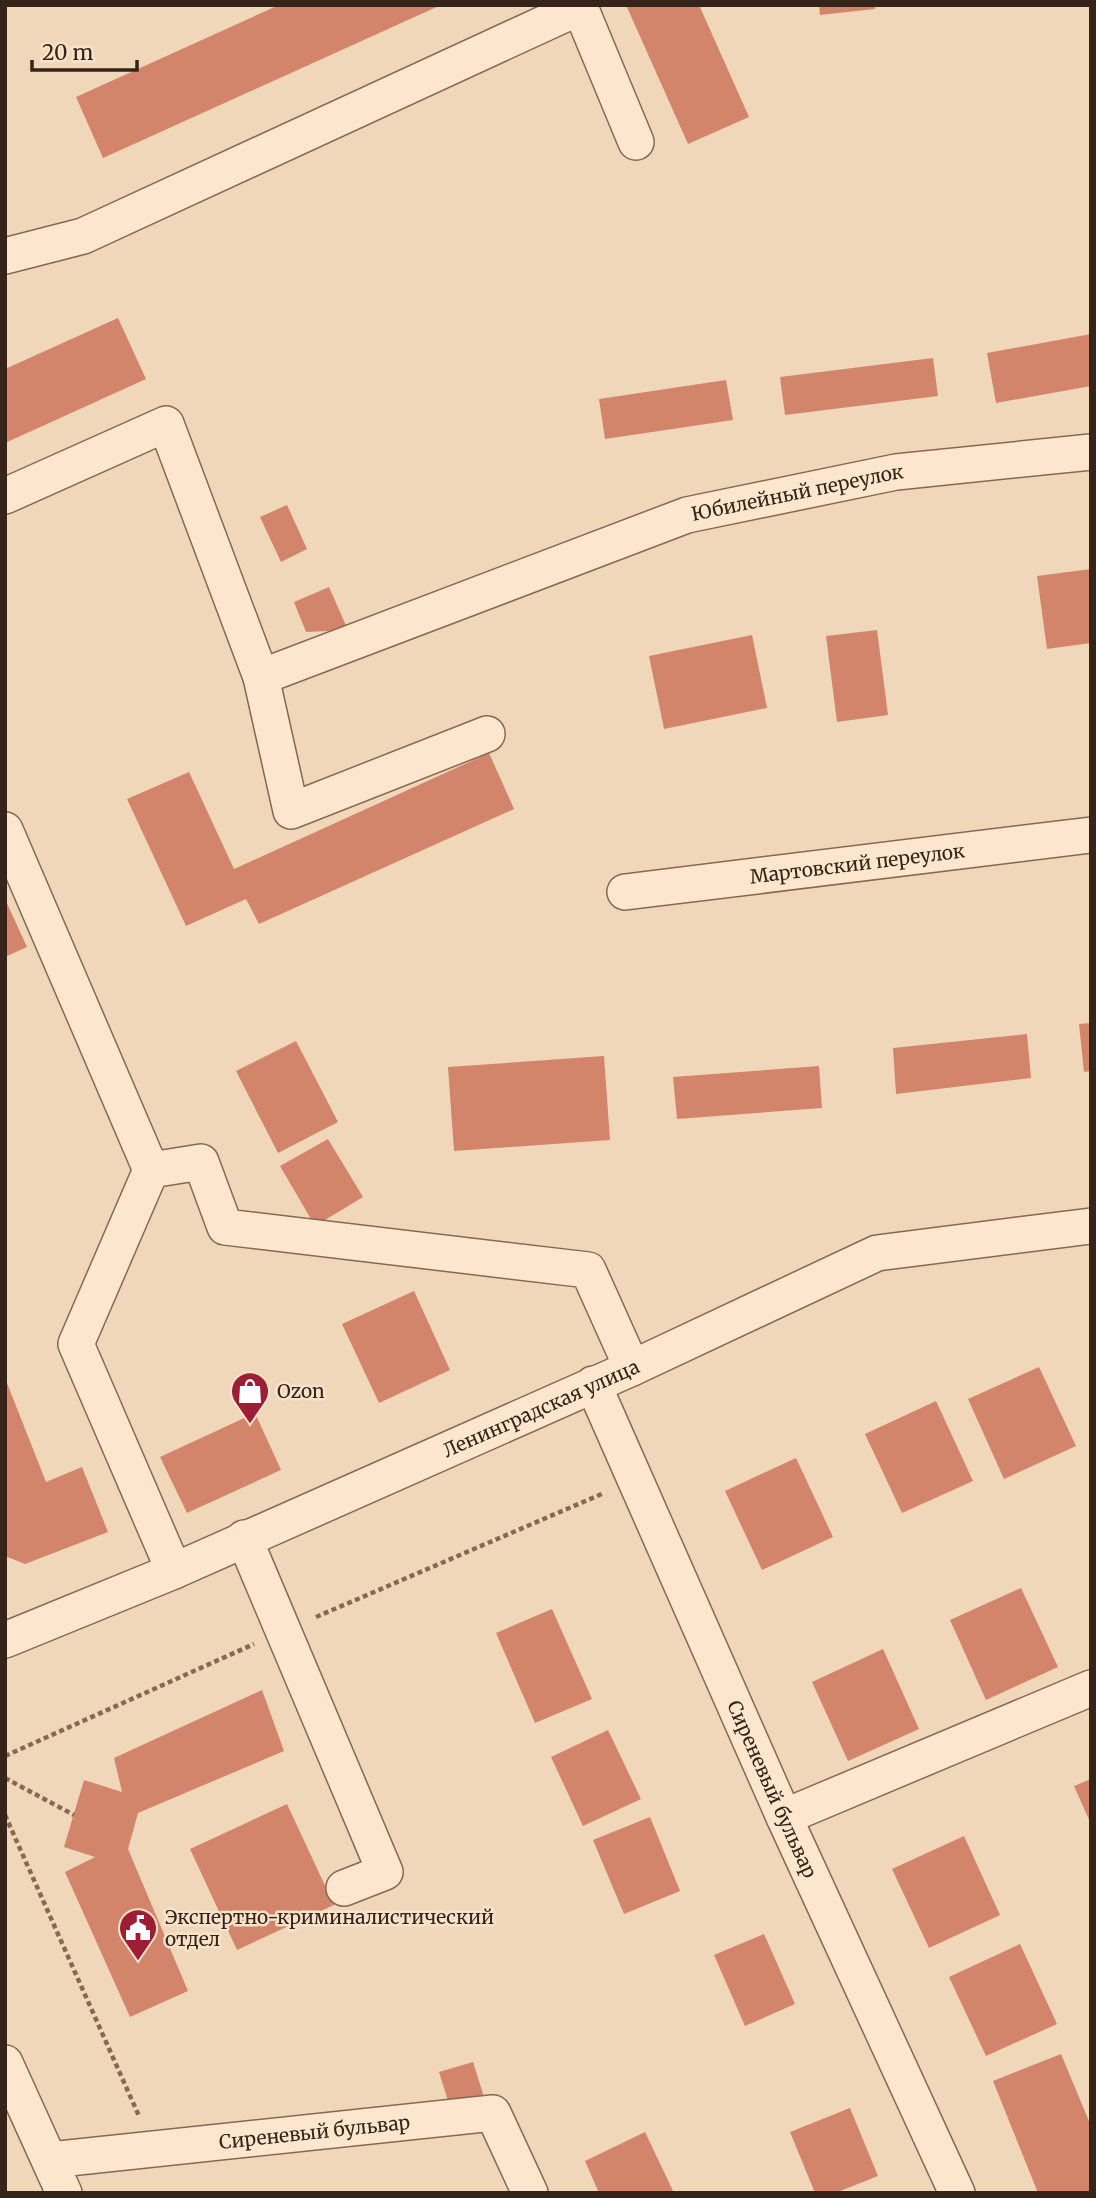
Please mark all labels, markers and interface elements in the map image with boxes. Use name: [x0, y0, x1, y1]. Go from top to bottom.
scale bar: [32, 28, 136, 72]
text: 20 m: [42, 39, 94, 66]
street label: Юбилейный переулок: [689, 459, 904, 526]
street label: Мартовский переулок: [749, 839, 966, 889]
street label: Ленинградская улица: [439, 1354, 643, 1462]
shop icon: Ozon: [229, 1370, 271, 1425]
place label: Ozon: [277, 1379, 325, 1403]
street label: Сиреневый бульвар: [722, 1697, 822, 1882]
place label: Экспертно-криминалистический отдел: [165, 1905, 494, 1951]
public building icon: Экспертно-криминалистический отдел: [117, 1907, 159, 1962]
street label: Сиреневый бульвар: [218, 2110, 411, 2154]

